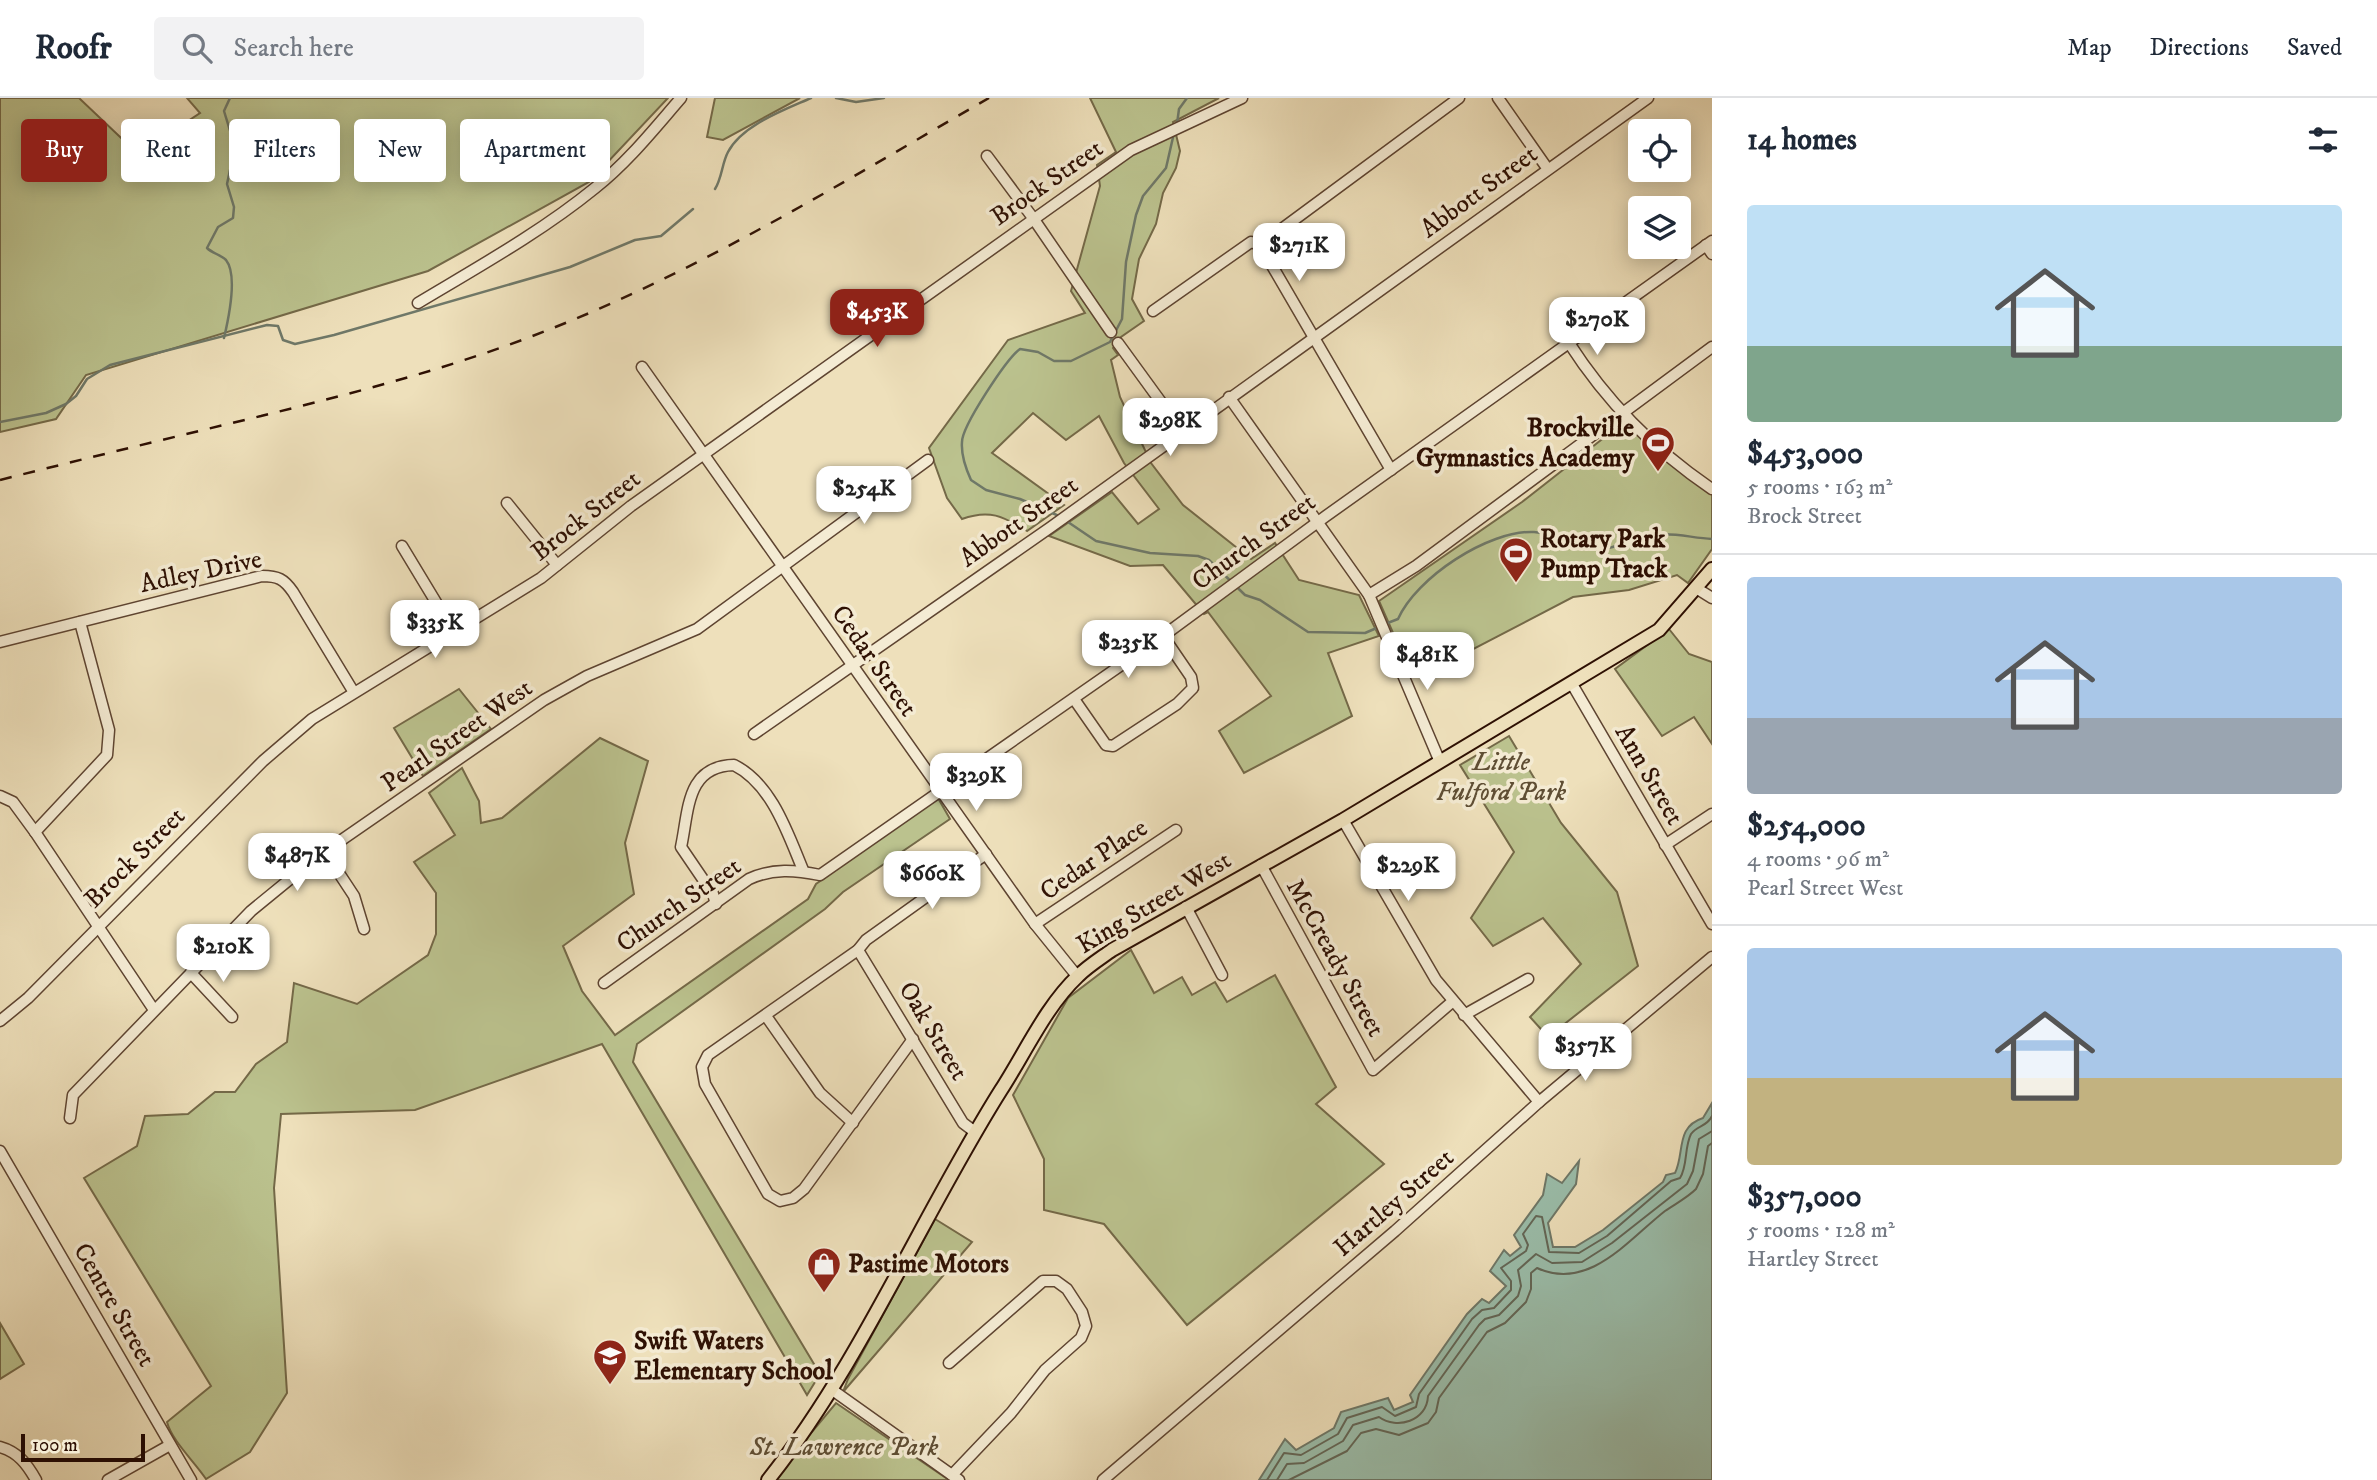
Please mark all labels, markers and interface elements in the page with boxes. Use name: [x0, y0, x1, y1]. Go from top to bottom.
search box: [154, 17, 644, 80]
text: Roofr: [35, 28, 112, 69]
icon: search: [178, 29, 216, 67]
text: Search here: [234, 32, 354, 65]
text: Map: [2067, 33, 2112, 63]
text: Directions: [2150, 33, 2249, 63]
text: Saved: [2287, 33, 2342, 63]
chip: Buy: [21, 119, 107, 182]
chip: Rent: [121, 119, 215, 182]
chip: Filters: [229, 119, 340, 182]
chip: New: [354, 119, 446, 182]
chip: Apartment: [460, 119, 610, 182]
map controls: [1628, 119, 1691, 259]
button: locate: [1628, 119, 1691, 182]
icon: filters: [2304, 121, 2342, 159]
text: 14 homes: [1747, 122, 1857, 159]
street label: Brock Street: [984, 132, 1110, 234]
street label: Abbott Street: [1414, 138, 1544, 246]
button: layers: [1628, 196, 1691, 259]
pin: $271K: [1250, 223, 1348, 283]
text: $271K: [1269, 231, 1329, 260]
icon: home: [1982, 250, 2108, 376]
pin: $453K: [828, 289, 926, 349]
text: $453K: [846, 297, 908, 326]
pin: $270K: [1548, 298, 1646, 357]
text: $270K: [1565, 305, 1629, 334]
pin: $298K: [1121, 398, 1219, 458]
text: $298K: [1139, 406, 1202, 435]
place label: Brockville Gymnastics Academy: [1416, 412, 1635, 475]
sports icon: Brockville Gymnastics Academy: [1639, 424, 1677, 473]
text: $453,000: [1747, 436, 1863, 473]
street label: Brock Street: [525, 463, 647, 569]
pin: $254K: [815, 466, 913, 526]
street label: Abbott Street: [953, 469, 1085, 575]
text: 5 rooms · 163 m²: [1747, 473, 1893, 502]
text: $254K: [832, 474, 896, 503]
street label: Church Street: [1186, 486, 1322, 598]
text: Brock Street: [1747, 502, 1862, 531]
place label: Rotary Park Pump Track: [1540, 523, 1669, 586]
sports icon: Rotary Park Pump Track: [1497, 535, 1535, 584]
street label: Adley Drive: [137, 543, 265, 601]
street label: Cedar Street: [824, 599, 924, 723]
pin: $335K: [386, 601, 484, 660]
text: $335K: [406, 608, 464, 637]
pin: $235K: [1079, 620, 1177, 680]
icon: home: [1982, 622, 2108, 748]
text: $235K: [1098, 628, 1158, 657]
pin: $481K: [1378, 632, 1476, 692]
text: $481K: [1396, 640, 1458, 669]
street label: Pearl Street West: [375, 672, 539, 800]
street label: Ann Street: [1607, 719, 1691, 831]
park label: Little Fulford Park: [1436, 746, 1566, 809]
pin: $329K: [927, 754, 1025, 813]
text: $329K: [946, 761, 1006, 790]
street label: Brock Street: [77, 800, 193, 916]
text: $254,000: [1747, 808, 1866, 845]
street label: Cedar Place: [1034, 812, 1154, 908]
pin: $487K: [248, 834, 346, 893]
text: $487K: [264, 841, 330, 870]
street label: King Street West: [1071, 844, 1237, 962]
pin: $229K: [1359, 844, 1457, 903]
text: 4 rooms · 96 m²: [1747, 845, 1889, 874]
street label: Church Street: [610, 850, 748, 960]
text: $229K: [1377, 851, 1439, 880]
pin: $660K: [883, 852, 981, 911]
text: $660K: [899, 859, 965, 888]
street label: McCready Street: [1278, 873, 1392, 1043]
text: Pearl Street West: [1747, 874, 1903, 903]
pin: $210K: [174, 924, 272, 984]
text: $210K: [193, 932, 253, 961]
street label: Oak Street: [891, 976, 975, 1086]
icon: home: [1982, 993, 2108, 1119]
pin: $357K: [1536, 1024, 1634, 1083]
text: $357K: [1555, 1031, 1615, 1060]
street label: Hartley Street: [1327, 1142, 1461, 1264]
text: $357,000: [1747, 1179, 1862, 1216]
text: 5 rooms · 128 m²: [1747, 1216, 1895, 1245]
street label: Centre Street: [65, 1237, 163, 1373]
shop icon: Pastime Motors: [805, 1245, 843, 1294]
text: Hartley Street: [1747, 1245, 1879, 1274]
place label: Pastime Motors: [848, 1248, 1009, 1281]
place label: Swift Waters Elementary School: [634, 1325, 834, 1388]
school or university icon: Swift Waters Elementary School: [591, 1337, 629, 1386]
scale bar: [21, 1431, 145, 1463]
park label: St. Lawrence Park: [749, 1431, 938, 1464]
text: 100 m: [32, 1434, 78, 1457]

